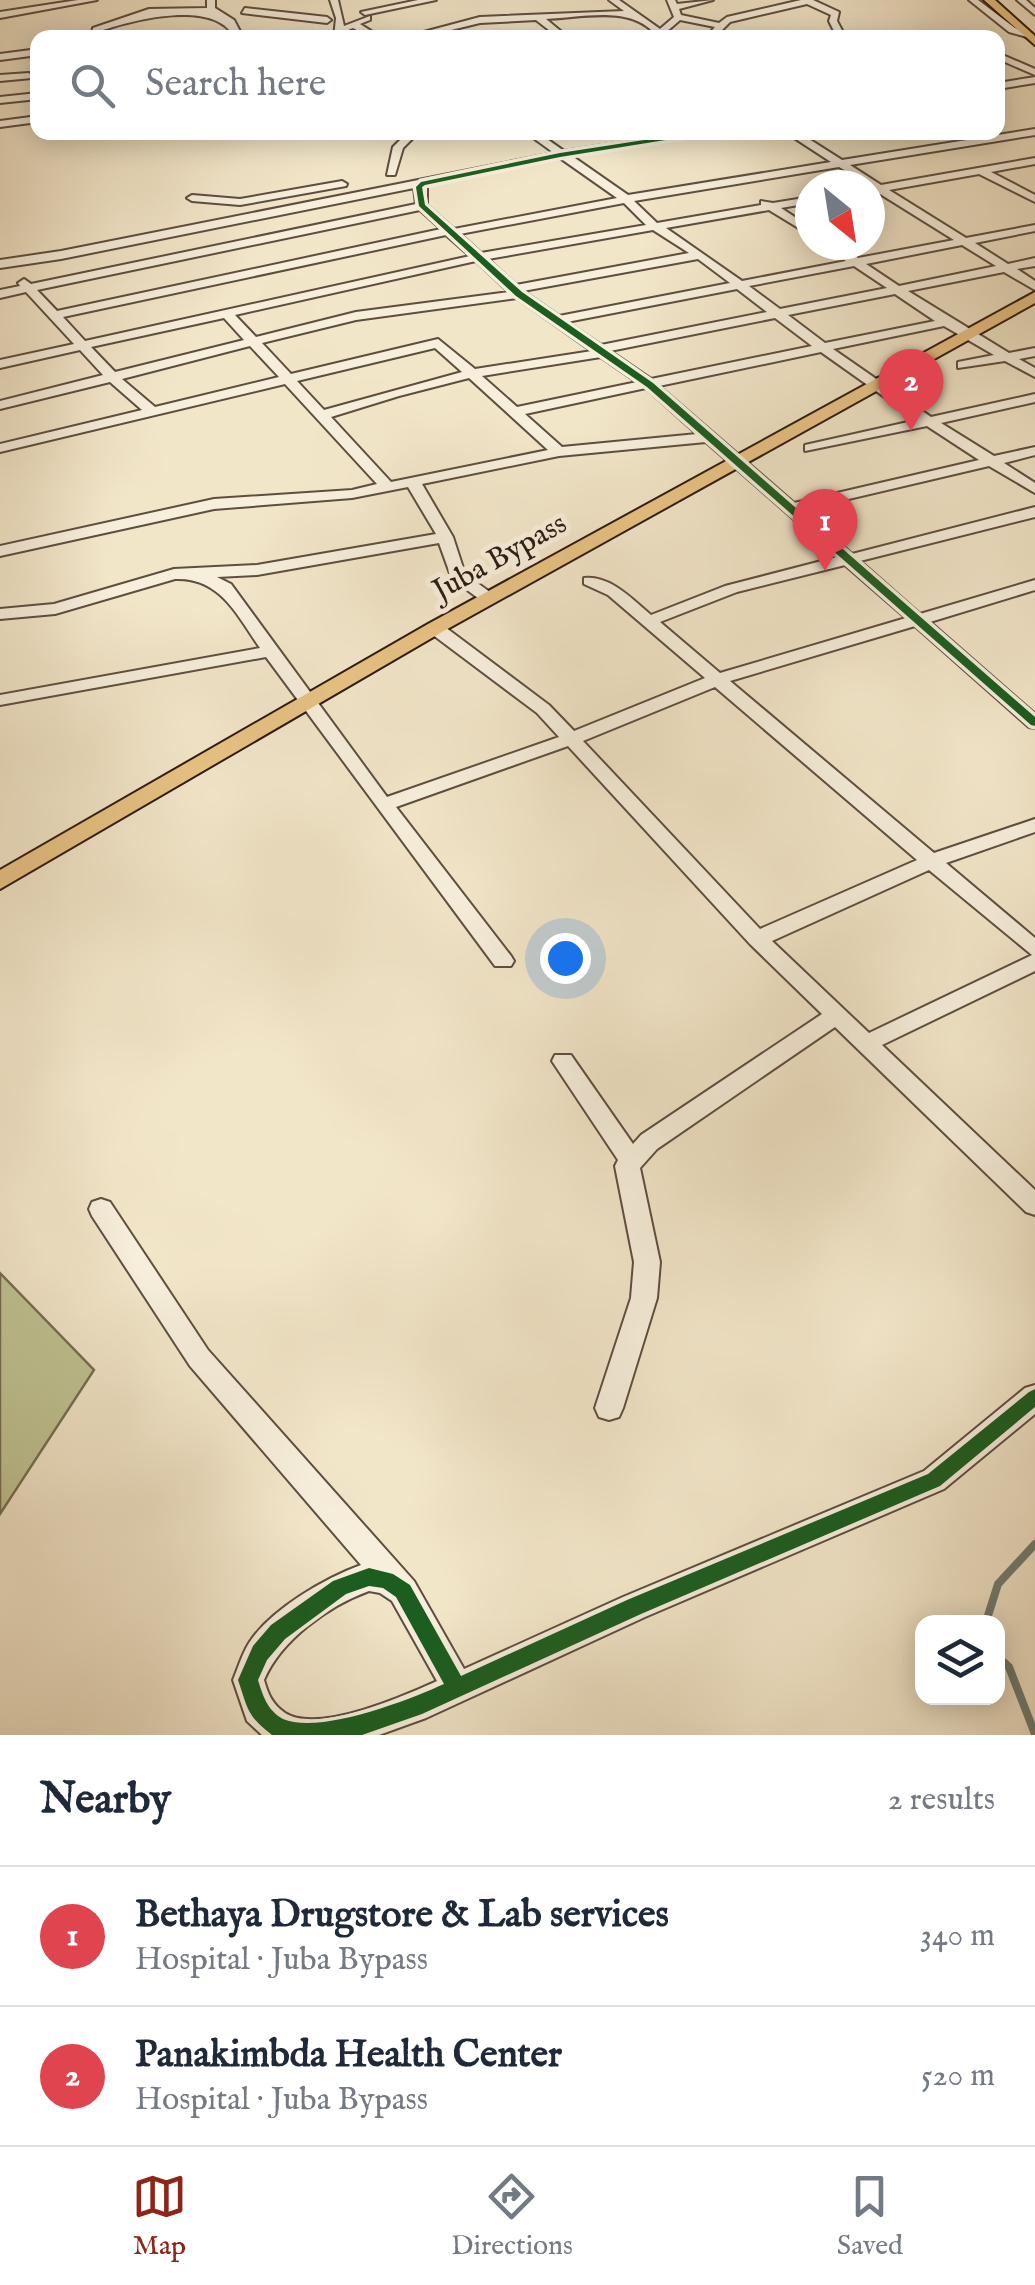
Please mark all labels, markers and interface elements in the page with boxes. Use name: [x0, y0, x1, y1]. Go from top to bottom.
search box: [30, 30, 1005, 140]
icon: search: [65, 58, 120, 113]
text: Search here: [145, 61, 326, 109]
north arrow: [795, 170, 885, 260]
pin: 2: [878, 348, 944, 431]
pin: 1: [792, 488, 858, 571]
street label: Juba Bypass: [424, 506, 574, 612]
your location: [540, 933, 591, 984]
map controls: [915, 1615, 1005, 1705]
button: layers: [915, 1615, 1005, 1705]
text: Nearby: [40, 1774, 171, 1827]
text: 2 results: [888, 1780, 995, 1821]
text: Bethaya Drugstore & Lab services: [135, 1892, 669, 1940]
text: 1: [67, 1916, 78, 1957]
text: 340 m: [920, 1916, 995, 1957]
text: Hospital · Juba Bypass: [135, 1940, 428, 1981]
text: Panakimbda Health Center: [135, 2032, 562, 2080]
text: 2: [65, 2056, 80, 2097]
text: 520 m: [921, 2056, 995, 2097]
text: Hospital · Juba Bypass: [135, 2080, 428, 2121]
tab: Map: [132, 2169, 187, 2264]
tab: Directions: [451, 2169, 573, 2264]
tab: Saved: [837, 2169, 903, 2264]

